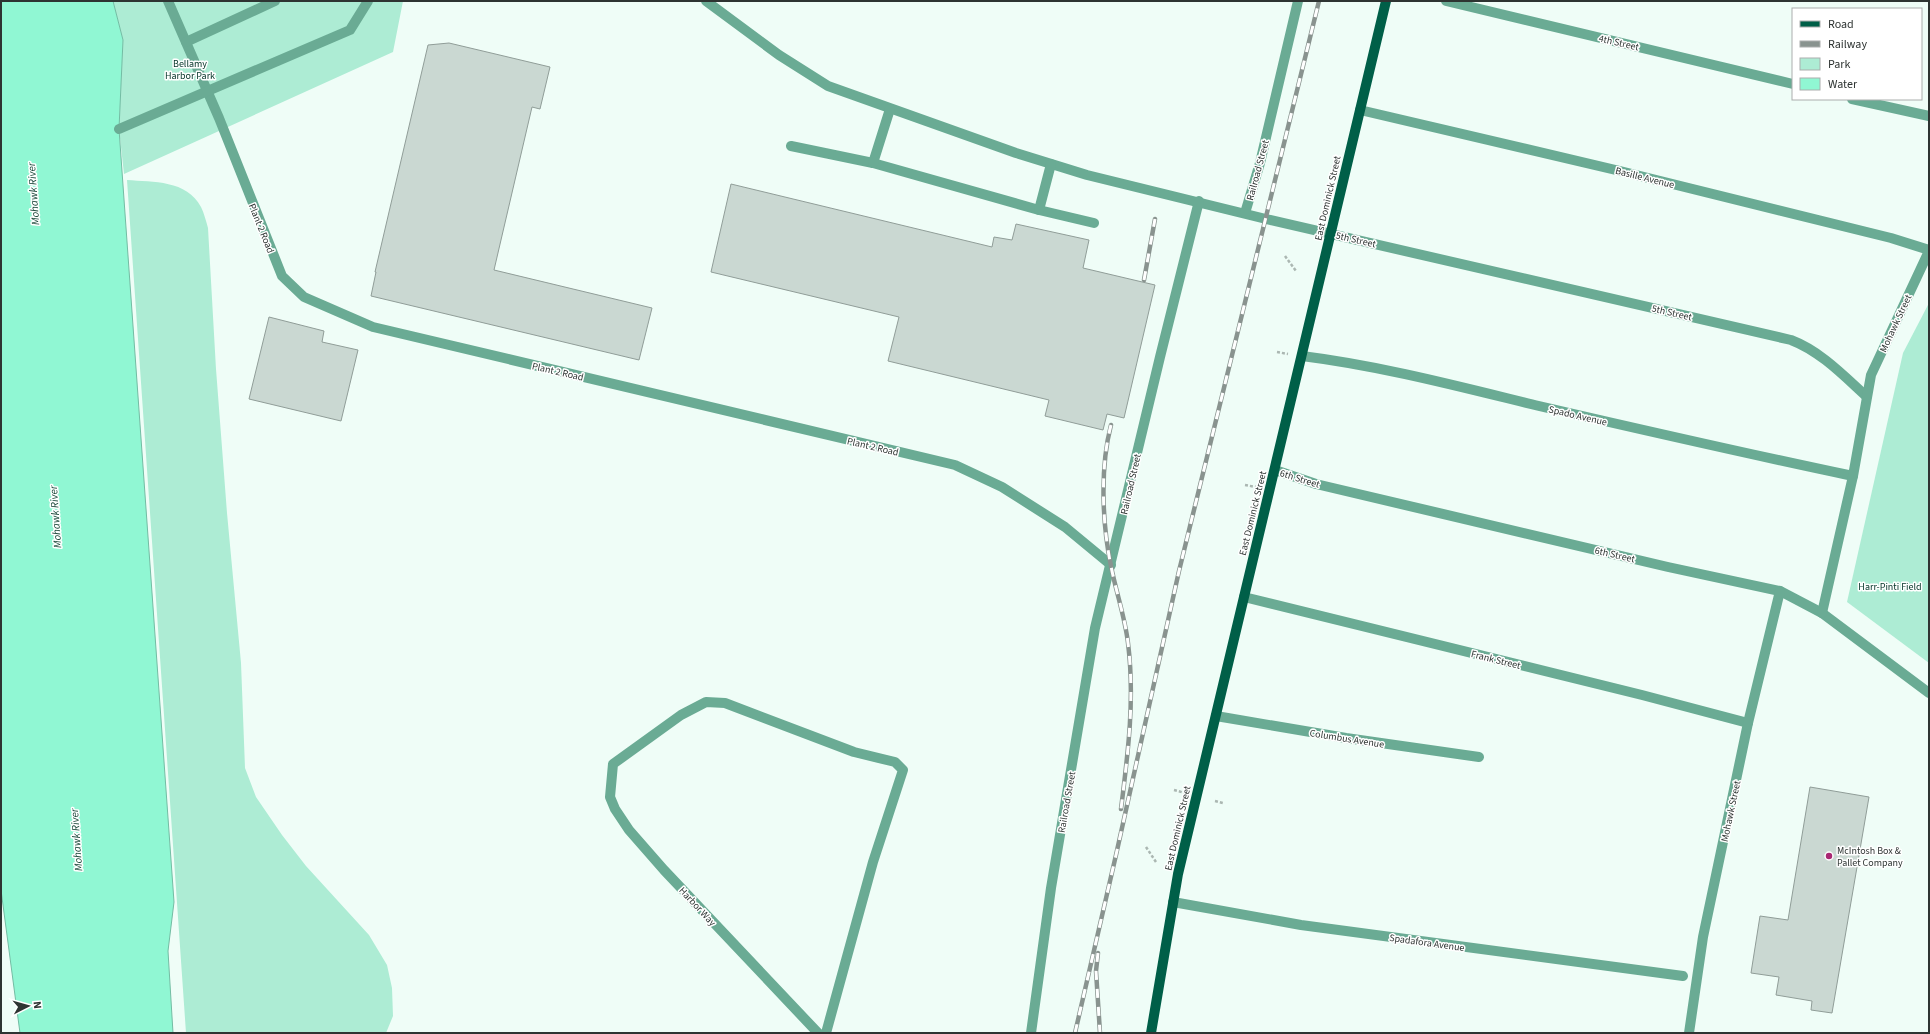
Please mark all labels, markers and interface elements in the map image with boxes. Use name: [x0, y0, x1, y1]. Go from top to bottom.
legend: [1792, 8, 1922, 100]
text: Road: [1828, 16, 1854, 33]
street label: 4th Street: [1597, 32, 1641, 55]
text: Railway: [1828, 36, 1867, 53]
text: Park: [1828, 56, 1850, 73]
park label: Bellamy Harbor Park: [165, 57, 215, 83]
text: Water: [1828, 76, 1858, 93]
street label: Railroad Street: [1243, 138, 1273, 202]
street label: East Dominick Street: [1311, 154, 1345, 242]
water label: Mohawk River: [24, 161, 43, 226]
street label: Basille Avenue: [1614, 164, 1676, 192]
street label: Plant 2 Road: [245, 201, 277, 255]
street label: 5th Street: [1334, 229, 1378, 252]
street label: Mohawk Street: [1876, 292, 1916, 355]
street label: 5th Street: [1650, 302, 1694, 325]
street label: Plant 2 Road: [531, 359, 585, 385]
street label: Spado Avenue: [1547, 402, 1608, 430]
street label: Plant 2 Road: [846, 434, 900, 460]
street label: Railroad Street: [1117, 452, 1145, 516]
street label: 6th Street: [1278, 466, 1322, 492]
street label: East Dominick Street: [1236, 469, 1270, 557]
water label: Mohawk River: [46, 484, 65, 549]
street label: 6th Street: [1593, 544, 1637, 567]
park label: Harr-Pinti Field: [1858, 580, 1922, 594]
street label: Frank Street: [1470, 647, 1523, 673]
street label: Columbus Avenue: [1309, 726, 1385, 752]
street label: Railroad Street: [1055, 770, 1079, 834]
street label: Mohawk Street: [1718, 779, 1744, 843]
street label: East Dominick Street: [1161, 784, 1195, 872]
water label: Mohawk River: [67, 807, 86, 872]
place label: McIntosh Box & Pallet Company: [1837, 844, 1903, 870]
marker: McIntosh Box & Pallet Company: [1824, 851, 1834, 861]
street label: Harbor Way: [675, 884, 719, 930]
street label: Spadafora Avenue: [1388, 931, 1465, 955]
north arrow: [8, 986, 48, 1026]
text: N: [30, 1001, 45, 1009]

